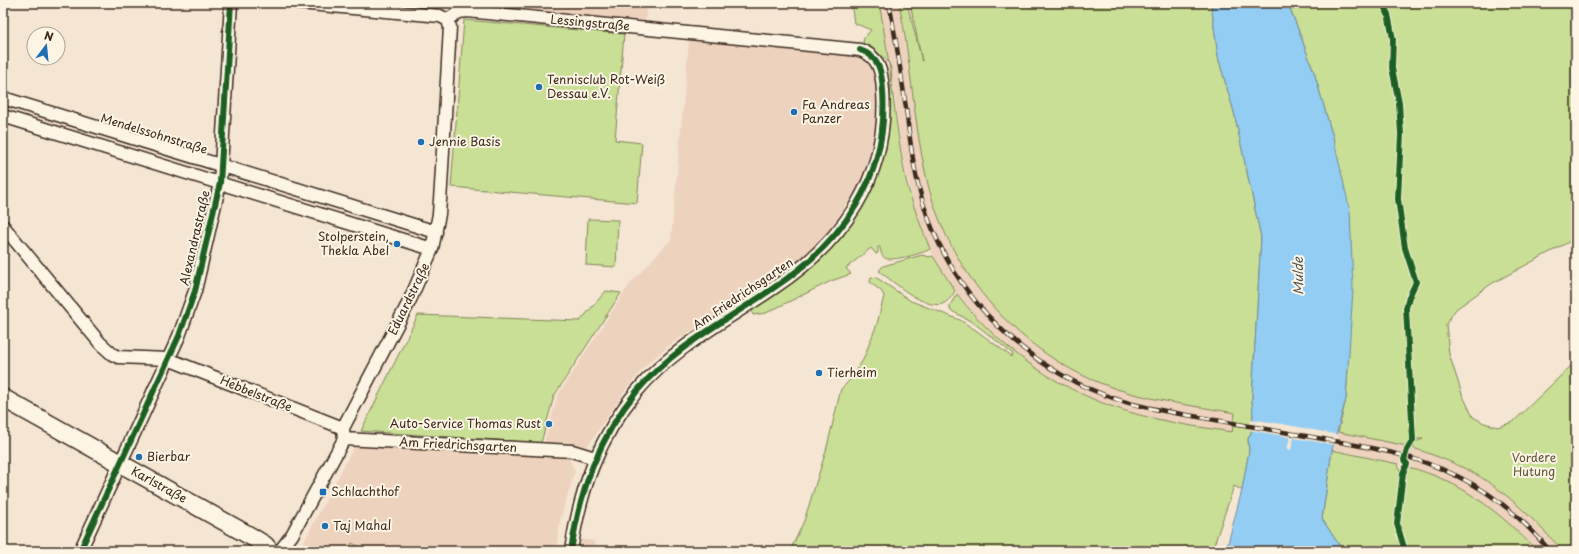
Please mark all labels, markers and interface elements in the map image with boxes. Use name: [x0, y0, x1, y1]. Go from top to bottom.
street label: Lessingstraße: [550, 10, 631, 34]
north arrow: [26, 26, 66, 66]
text: N: [42, 27, 56, 45]
place label: Tennisclub Rot-Weiß Dessau e.V.: [547, 70, 665, 102]
marker: Tennisclub Rot-Weiß Dessau e.V.: [534, 82, 544, 92]
place label: Fa Andreas Panzer: [802, 95, 870, 127]
marker: Fa Andreas Panzer: [789, 107, 799, 117]
street label: Mendelssohnstraße: [99, 108, 210, 158]
place label: Jennie Basis: [429, 132, 501, 150]
marker: Jennie Basis: [416, 137, 426, 147]
street label: Alexandrastraße: [174, 188, 214, 287]
place label: Stolperstein, Thekla Abel: [318, 227, 389, 259]
marker: Stolperstein, Thekla Abel: [392, 239, 402, 249]
street label: Am Friedrichsgarten: [689, 253, 796, 334]
water label: Mulde: [1288, 256, 1307, 295]
street label: Eduardstraße: [383, 259, 433, 338]
place label: Tierheim: [827, 363, 877, 381]
marker: Tierheim: [814, 368, 824, 378]
street label: Hebbelstraße: [218, 370, 295, 416]
place label: Auto-Service Thomas Rust: [390, 414, 541, 432]
marker: Auto-Service Thomas Rust: [544, 419, 554, 429]
street label: Am Friedrichsgarten: [399, 432, 517, 456]
place label: Bierbar: [147, 447, 191, 465]
park label: Vordere Hutung: [1512, 448, 1557, 480]
marker: Bierbar: [134, 452, 144, 462]
street label: Karlstraße: [128, 461, 191, 507]
place label: Schlachthof: [331, 482, 400, 500]
marker: Schlachthof: [318, 487, 328, 497]
place label: Taj Mahal: [333, 516, 391, 534]
marker: Taj Mahal: [320, 521, 330, 531]

